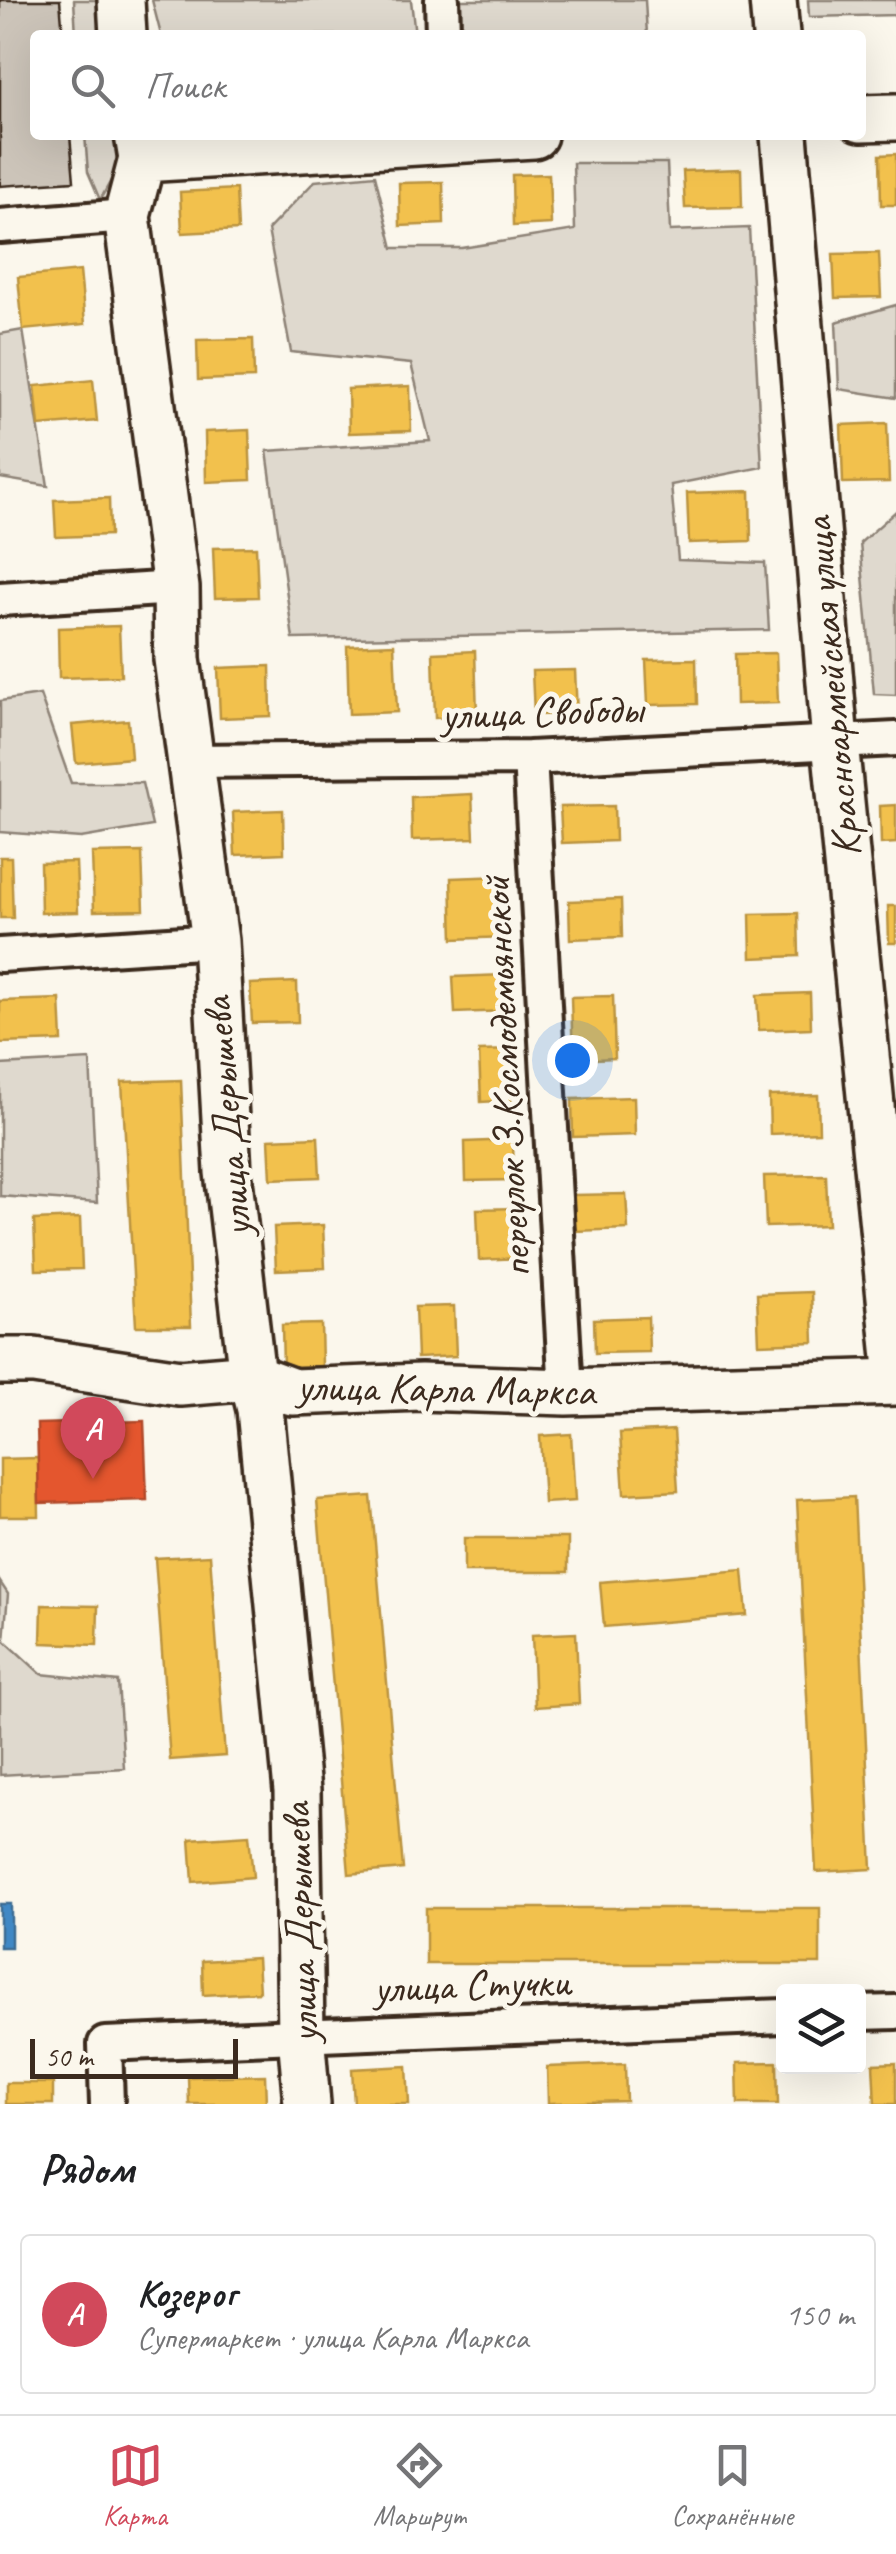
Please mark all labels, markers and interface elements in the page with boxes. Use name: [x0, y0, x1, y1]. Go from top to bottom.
search box: [30, 30, 866, 140]
icon: search: [65, 58, 120, 113]
text: Поиск: [145, 62, 225, 109]
street label: Красноармейская улица: [790, 512, 873, 859]
street label: улица Свободы: [437, 682, 647, 742]
street label: переулок З.Космодемьянской: [469, 873, 543, 1279]
street label: улица Дерышева: [190, 992, 264, 1242]
your location: [547, 1035, 598, 1086]
street label: улица Карла Маркса: [293, 1360, 598, 1418]
pin: A: [61, 1396, 126, 1479]
street label: улица Дерышева: [269, 1799, 331, 2047]
street label: улица Стучки: [370, 1955, 574, 2015]
map controls: [776, 1984, 866, 2074]
button: layers: [776, 1984, 866, 2074]
scale bar: [30, 2034, 238, 2078]
text: 50 m: [45, 2039, 93, 2074]
text: Рядом: [40, 2143, 134, 2196]
text: Козерог: [137, 2270, 236, 2317]
text: A: [66, 2294, 83, 2335]
text: 150 m: [785, 2294, 854, 2335]
text: Супермаркет · улица Карла Маркса: [137, 2317, 529, 2358]
tab: Карта: [103, 2438, 167, 2533]
tab: Маршрут: [373, 2438, 465, 2533]
tab: Сохранённые: [671, 2438, 793, 2533]

